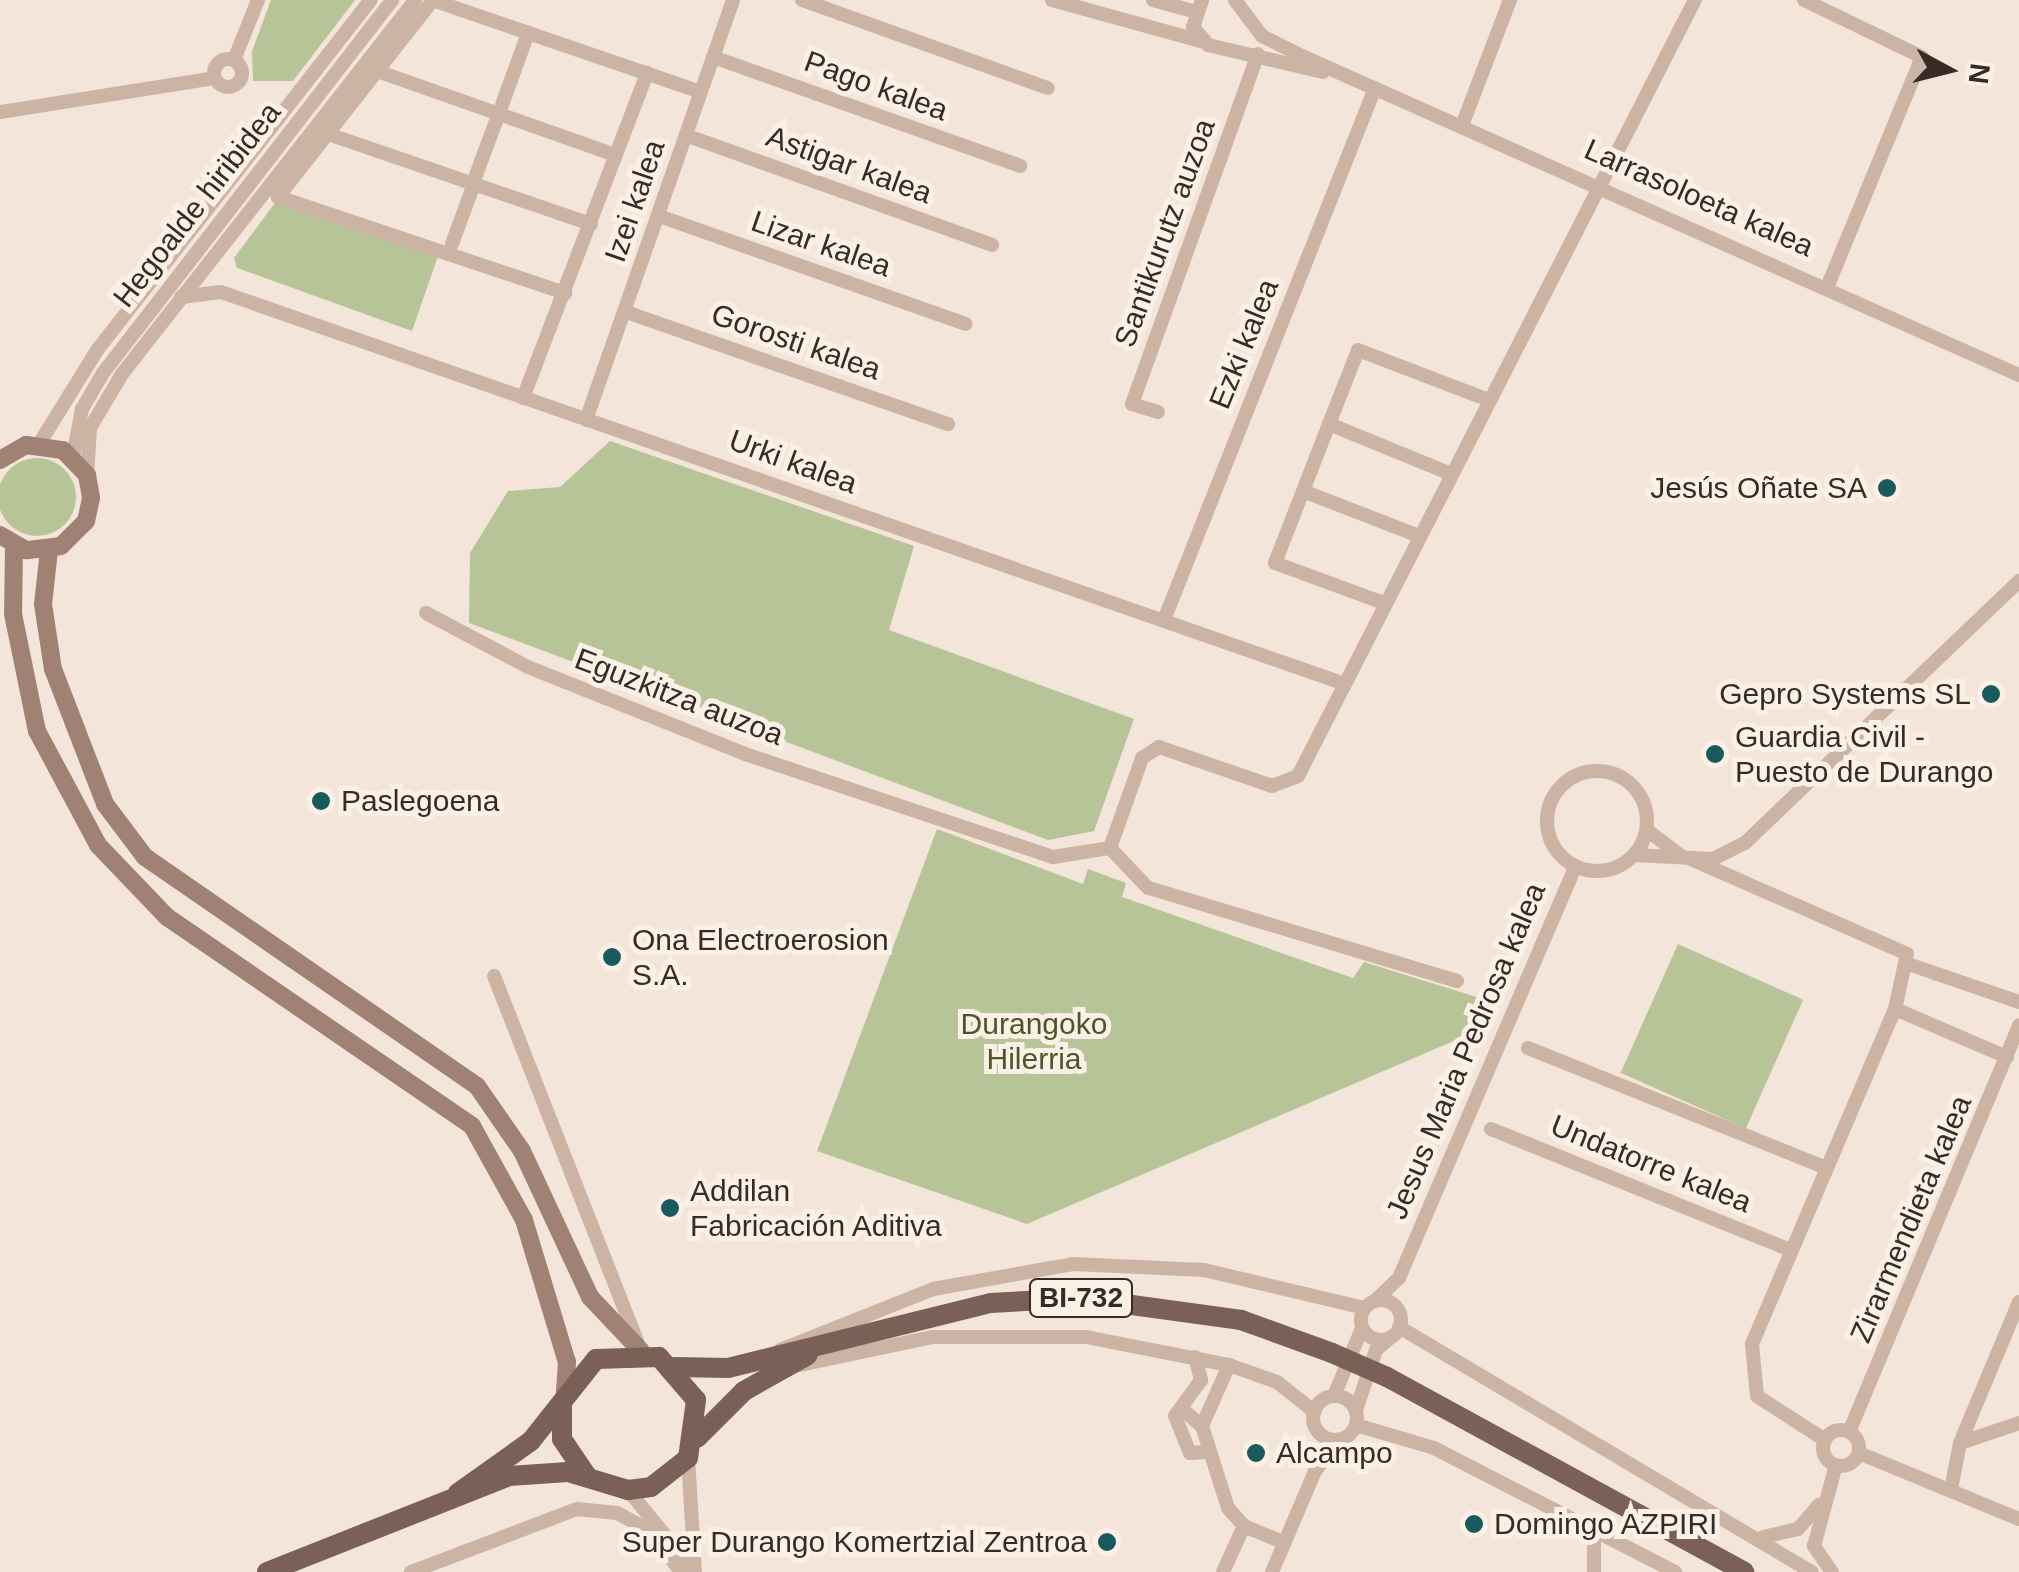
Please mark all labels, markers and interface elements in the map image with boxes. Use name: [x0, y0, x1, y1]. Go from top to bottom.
north arrow: [1899, 20, 1999, 120]
street label: Pago kalea: [799, 43, 953, 129]
text: N: [1963, 62, 1996, 86]
street label: Hegoalde hiribidea: [106, 95, 288, 315]
street label: Santikurutz auzoa: [1107, 114, 1223, 352]
street label: Astigar kalea: [761, 118, 937, 212]
street label: Larrasoloeta kalea: [1579, 131, 1819, 265]
street label: Izei kalea: [597, 135, 673, 267]
street label: Lizar kalea: [747, 203, 895, 285]
street label: Ezki kalea: [1202, 274, 1286, 414]
street label: Gorosti kalea: [707, 296, 885, 388]
street label: Urki kalea: [724, 422, 862, 502]
place label: Jesús Oñate SA: [1650, 470, 1867, 506]
marker: Jesús Oñate SA: [1876, 477, 1898, 499]
street label: Eguzkitza auzoa: [570, 641, 788, 753]
place label: Gepro Systems SL: [1719, 676, 1971, 712]
marker: Gepro Systems SL: [1980, 683, 2002, 705]
place label: Guardia Civil - Puesto de Durango: [1735, 719, 1994, 790]
marker: Guardia Civil - Puesto de Durango: [1704, 743, 1726, 765]
place label: Paslegoena: [341, 783, 499, 819]
marker: Paslegoena: [310, 790, 332, 812]
street label: Jesus Maria Pedrosa kalea: [1379, 877, 1553, 1225]
place label: Ona Electroerosion S.A.: [632, 922, 889, 992]
marker: Ona Electroerosion S.A.: [601, 946, 623, 968]
park label: Durangoko Hilerria: [961, 1006, 1107, 1076]
street label: Zirarmendieta kalea: [1843, 1090, 1979, 1348]
street label: Undatorre kalea: [1545, 1107, 1757, 1221]
place label: Addilan Fabricación Aditiva: [690, 1173, 943, 1244]
marker: Addilan Fabricación Aditiva: [659, 1197, 681, 1219]
road number: BI-732: [1028, 1275, 1134, 1321]
place label: Alcampo: [1276, 1435, 1393, 1471]
marker: Alcampo: [1245, 1442, 1267, 1464]
place label: Domingo AZPIRI: [1494, 1506, 1719, 1542]
marker: Domingo AZPIRI: [1463, 1513, 1485, 1535]
place label: Super Durango Komertzial Zentroa: [622, 1524, 1087, 1560]
marker: Super Durango Komertzial Zentroa: [1096, 1531, 1118, 1553]

